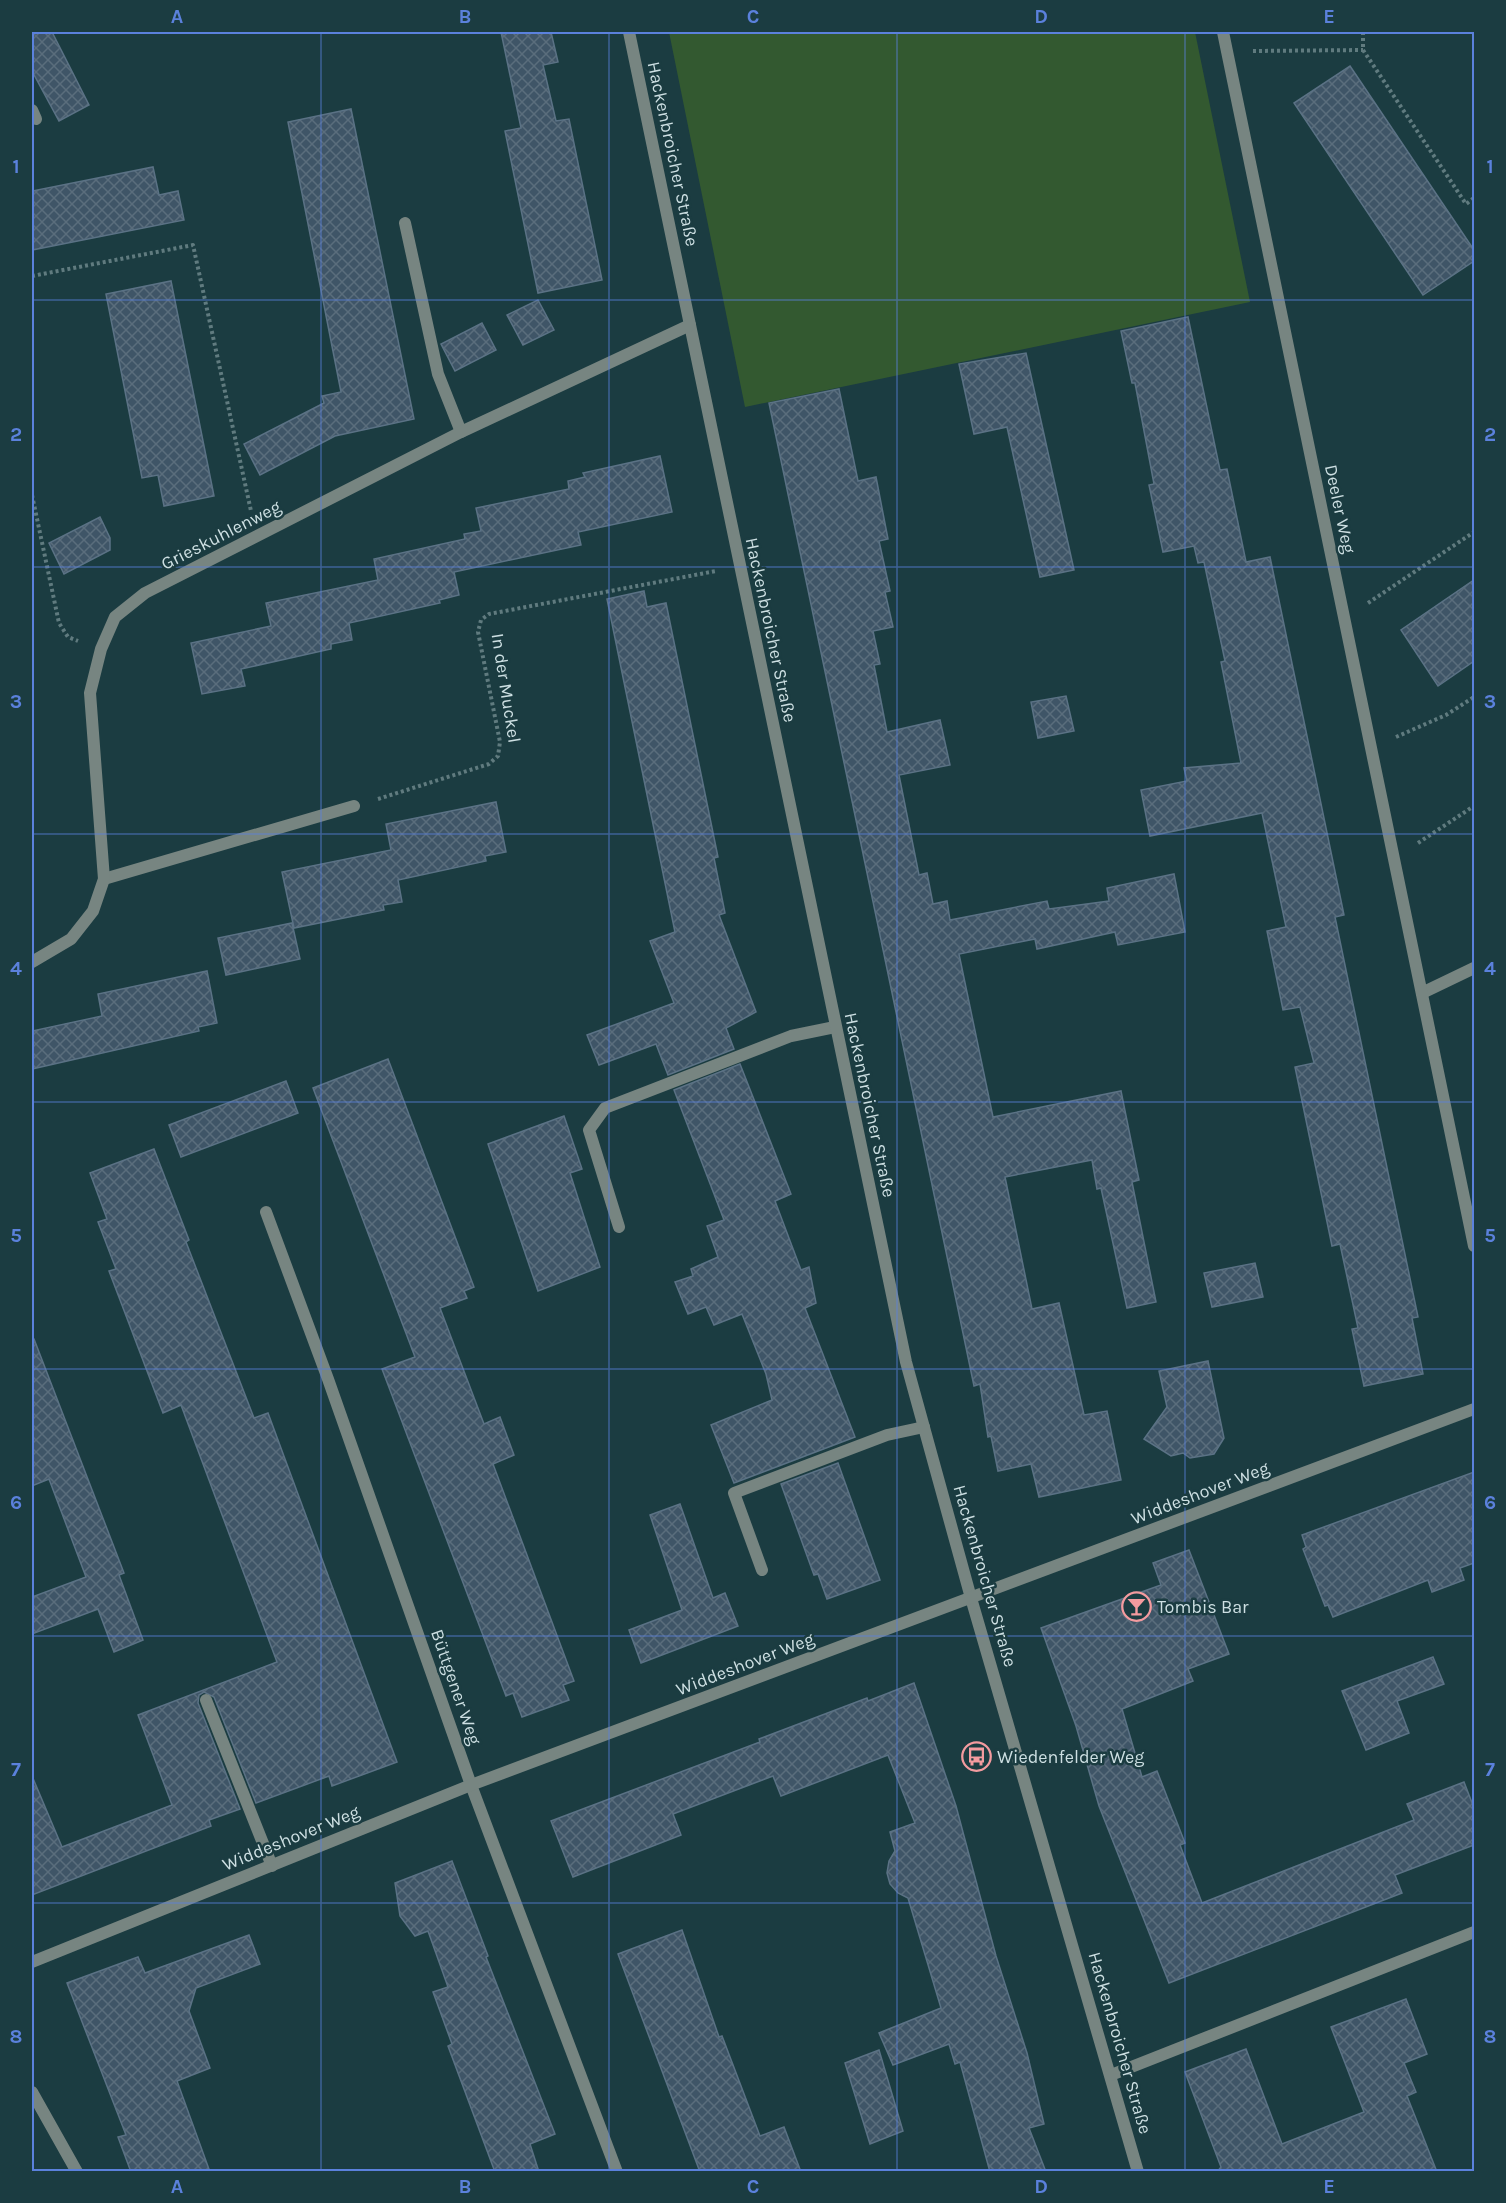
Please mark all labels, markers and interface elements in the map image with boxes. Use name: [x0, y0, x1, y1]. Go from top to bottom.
text: A: [171, 5, 184, 28]
text: B: [459, 5, 471, 28]
text: C: [747, 5, 759, 28]
text: D: [1034, 5, 1048, 28]
text: E: [1323, 5, 1335, 28]
street label: Hackenbroicher Straße: [643, 60, 703, 248]
text: 1: [12, 155, 20, 178]
text: 1: [1486, 155, 1494, 178]
text: 2: [10, 423, 22, 446]
text: 2: [1484, 423, 1496, 446]
street label: Deeler Weg: [1320, 463, 1360, 555]
street label: Grieskuhlenweg: [157, 495, 285, 575]
street label: Hackenbroicher Straße: [741, 536, 801, 724]
street label: In der Muckel: [486, 632, 526, 744]
text: 3: [10, 690, 22, 713]
text: 3: [1484, 690, 1496, 713]
text: 4: [10, 957, 22, 980]
text: 4: [1484, 957, 1496, 980]
street label: Hackenbroicher Straße: [840, 1011, 900, 1199]
text: 5: [10, 1224, 22, 1247]
text: 5: [1484, 1224, 1496, 1247]
street label: Widdeshover Weg: [1128, 1457, 1272, 1529]
street label: Hackenbroicher Straße: [948, 1482, 1022, 1670]
text: 6: [10, 1491, 22, 1514]
text: 6: [1484, 1491, 1496, 1514]
bar icon: Tombis Bar: [1120, 1591, 1152, 1623]
place label: Tombis Bar: [1157, 1596, 1249, 1618]
street label: Büttgener Weg: [426, 1626, 486, 1748]
street label: Widdeshover Weg: [673, 1628, 817, 1700]
bus stop icon: Wiedenfelder Weg: [960, 1741, 992, 1773]
place label: Wiedenfelder Weg: [997, 1746, 1145, 1768]
text: 7: [11, 1758, 21, 1781]
text: 7: [1485, 1758, 1495, 1781]
street label: Widdeshover Weg: [219, 1800, 363, 1876]
street label: Hackenbroicher Straße: [1083, 1949, 1157, 2137]
text: 8: [10, 2025, 22, 2048]
text: 8: [1484, 2025, 1496, 2048]
text: A: [171, 2175, 184, 2198]
text: B: [459, 2175, 471, 2198]
text: C: [747, 2175, 759, 2198]
text: D: [1034, 2175, 1048, 2198]
text: E: [1323, 2175, 1335, 2198]

